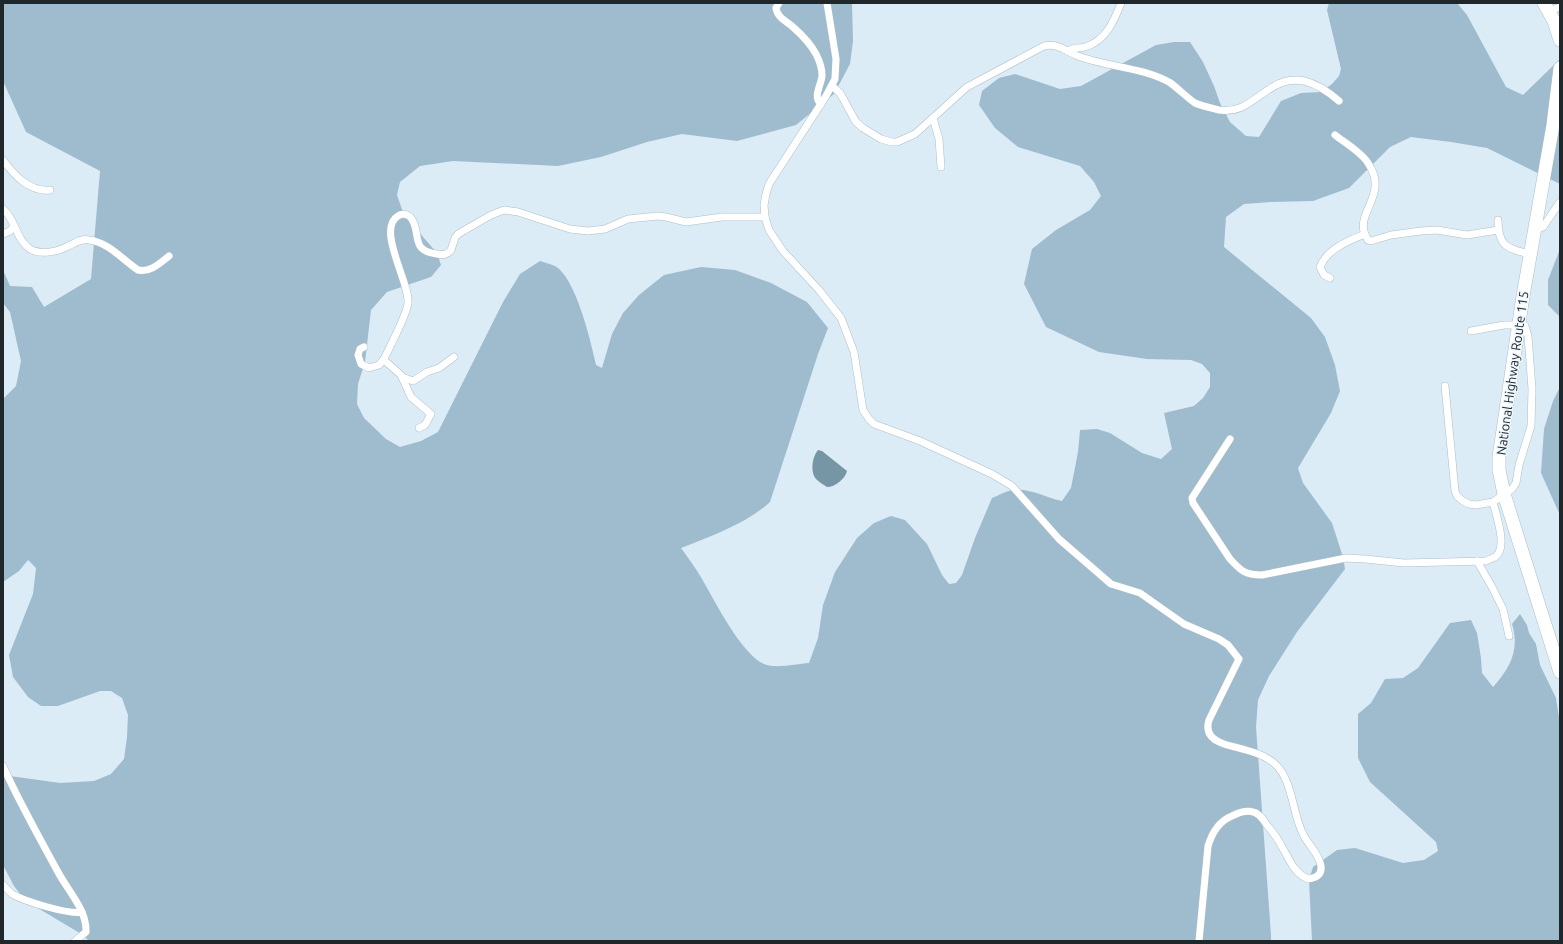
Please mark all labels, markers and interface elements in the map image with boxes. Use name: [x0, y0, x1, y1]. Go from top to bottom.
street label: National Highway Route 115: [1494, 290, 1530, 456]

